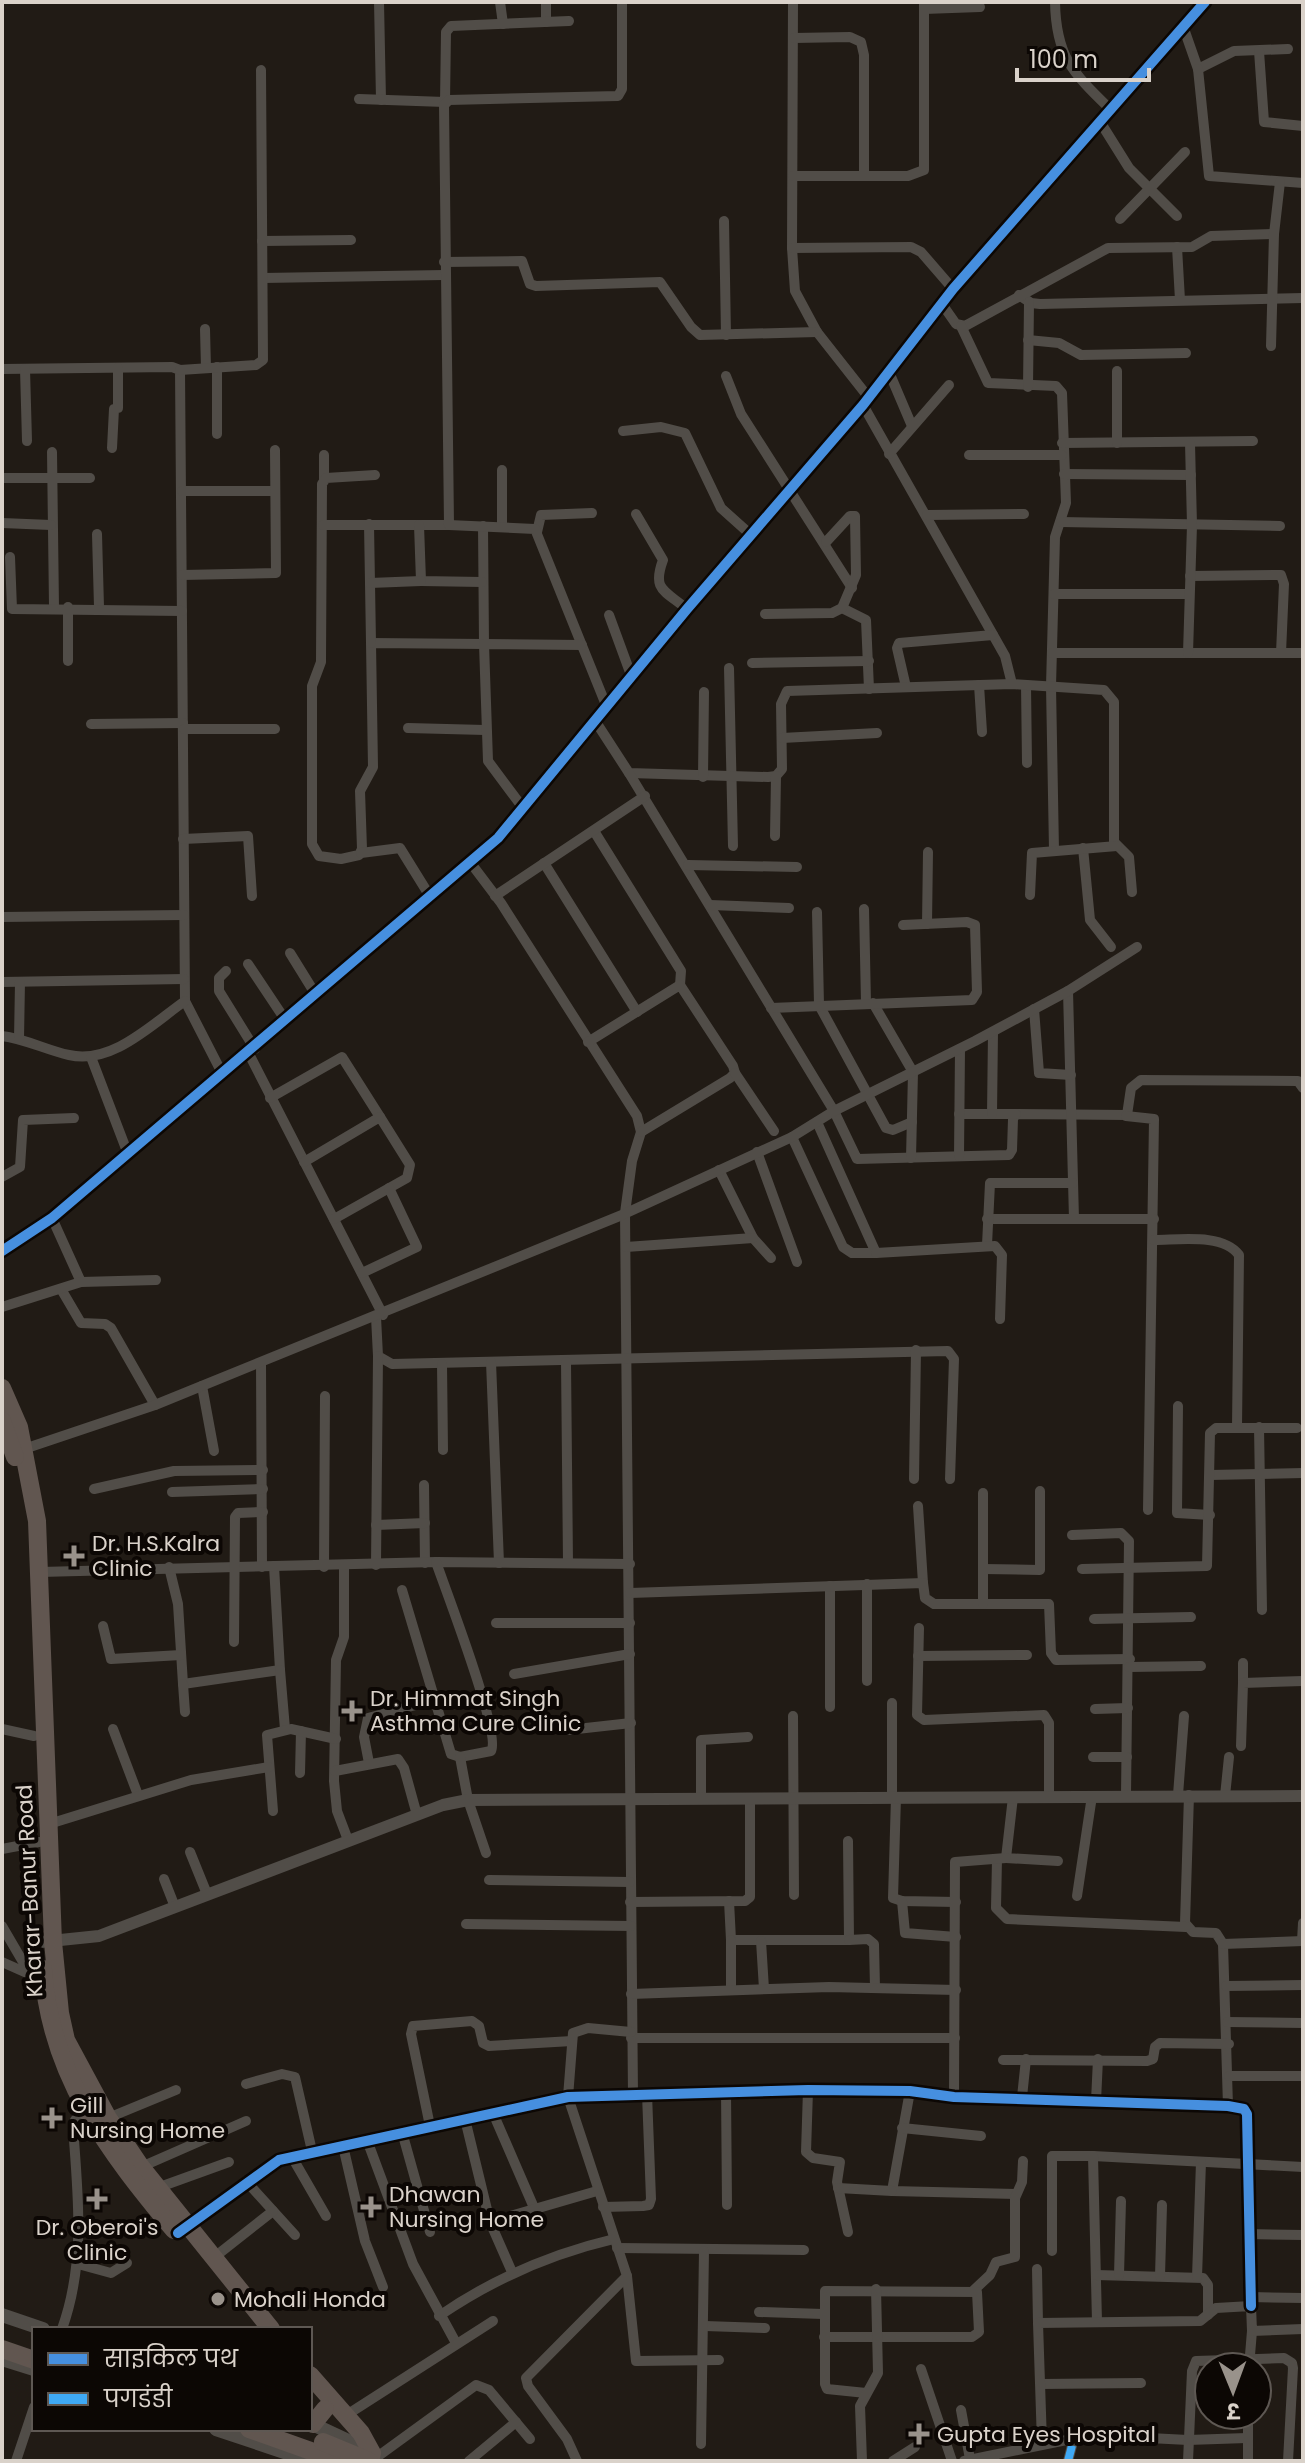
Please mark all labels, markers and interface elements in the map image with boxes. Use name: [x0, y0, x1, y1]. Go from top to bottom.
scale bar: [1017, 32, 1149, 82]
text: 100 m: [1029, 43, 1098, 76]
place label: Dr. H.S.Kalra Clinic: [92, 1528, 220, 1584]
marker: Dr. H.S.Kalra Clinic: [63, 1545, 85, 1567]
place label: Dr. Himmat Singh Asthma Cure Clinic: [370, 1683, 581, 1739]
marker: Dr. Himmat Singh Asthma Cure Clinic: [341, 1700, 363, 1722]
street label: Kharar-Banur Road: [8, 1784, 51, 1998]
place label: Gill Nursing Home: [70, 2090, 225, 2146]
marker: Gill Nursing Home: [41, 2107, 63, 2129]
place label: Dhawan Nursing Home: [389, 2179, 544, 2235]
marker: Dr. Oberoi's Clinic: [86, 2188, 108, 2210]
marker: Dhawan Nursing Home: [360, 2196, 382, 2218]
place label: Dr. Oberoi's Clinic: [36, 2212, 158, 2268]
place label: Mohali Honda: [234, 2284, 386, 2315]
marker: Mohali Honda: [209, 2290, 227, 2308]
legend: [32, 2327, 312, 2431]
text: साइकिल पथ: [103, 2342, 239, 2375]
north arrow: [1193, 2351, 1273, 2431]
text: पगडंडी: [103, 2382, 173, 2415]
text: उ: [1226, 2395, 1241, 2426]
place label: Gupta Eyes Hospital: [937, 2419, 1156, 2450]
marker: Gupta Eyes Hospital: [908, 2423, 930, 2445]

